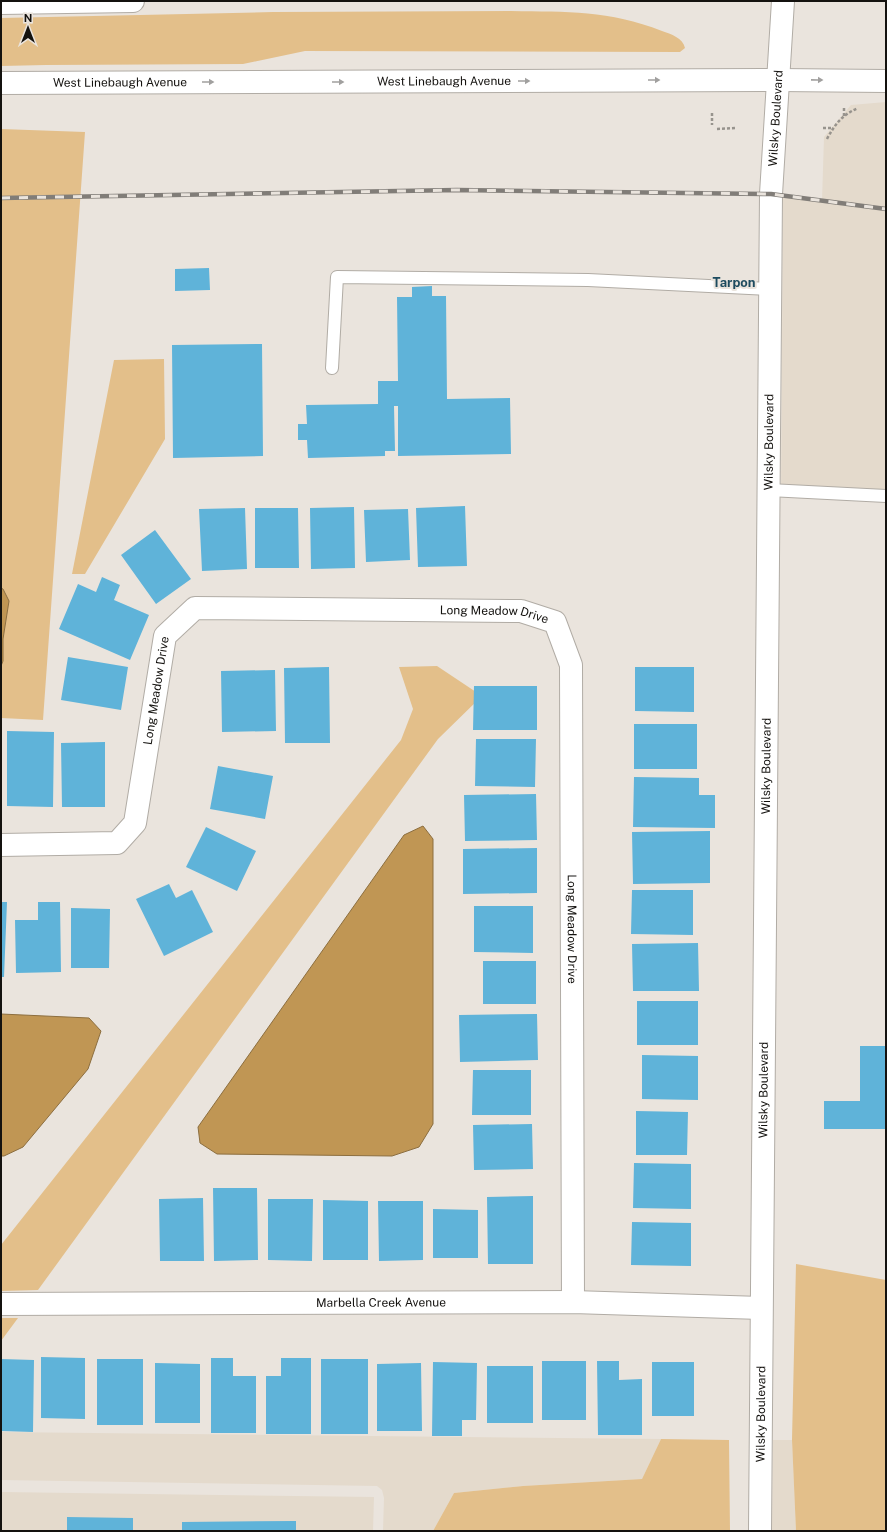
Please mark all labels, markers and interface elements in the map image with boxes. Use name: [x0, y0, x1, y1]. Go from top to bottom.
north arrow: [8, 8, 48, 48]
text: N: [24, 12, 32, 24]
street label: Wilsky Boulevard: [766, 70, 786, 167]
street label: West Linebaugh Avenue: [377, 74, 511, 89]
street label: West Linebaugh Avenue: [53, 75, 187, 90]
one-way arrow: [648, 77, 661, 83]
one-way arrow: [811, 77, 824, 83]
one-way arrow: [518, 78, 531, 84]
one-way arrow: [202, 79, 215, 85]
one-way arrow: [332, 79, 345, 85]
district label: Tarpon: [712, 275, 756, 290]
street label: Wilsky Boulevard: [762, 394, 776, 490]
street label: Long Meadow Drive: [440, 603, 550, 626]
street label: Long Meadow Drive: [141, 635, 172, 746]
street label: Wilsky Boulevard: [759, 718, 774, 814]
street label: Long Meadow Drive: [565, 874, 579, 984]
street label: Wilsky Boulevard: [756, 1042, 771, 1138]
street label: Marbella Creek Avenue: [316, 1295, 446, 1310]
street label: Wilsky Boulevard: [754, 1366, 768, 1462]

